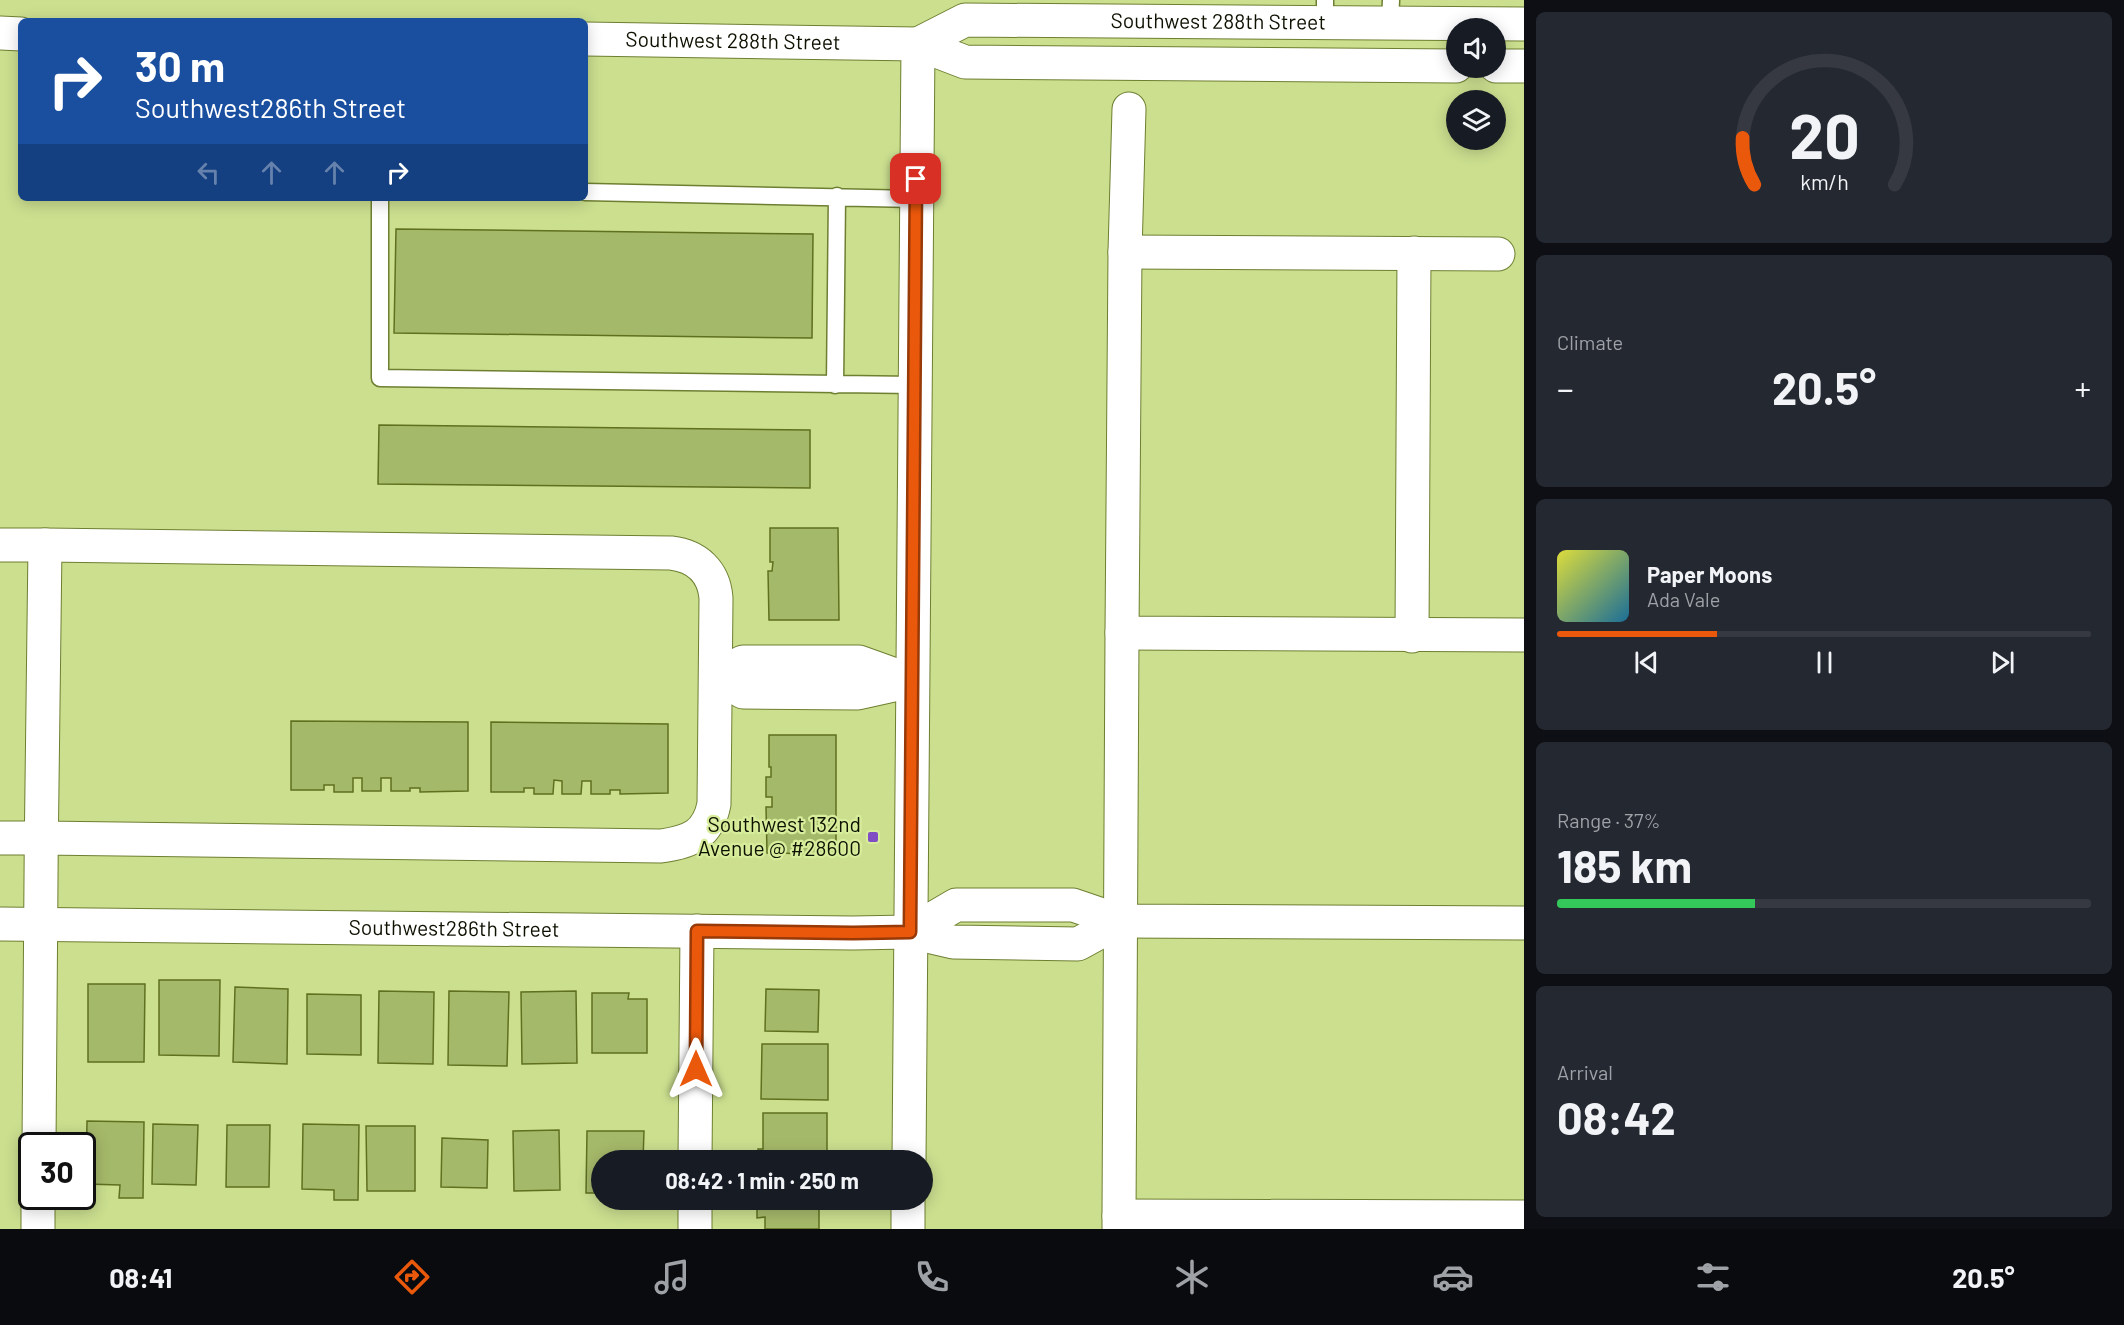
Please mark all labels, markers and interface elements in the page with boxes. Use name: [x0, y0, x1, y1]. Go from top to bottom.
street label: Southwest 288th Street: [1111, 7, 1326, 34]
map controls: [1446, 18, 1506, 150]
button: sound: [1446, 18, 1506, 78]
street label: Southwest 288th Street: [625, 26, 841, 54]
text: 30 m: [135, 40, 225, 90]
icon: right: [36, 42, 114, 120]
button: layers: [1446, 90, 1506, 150]
text: Southwest286th Street: [135, 91, 406, 123]
text: 20: [1789, 97, 1859, 171]
pin: [890, 153, 941, 204]
icon: left: [192, 156, 225, 189]
icon: ahead: [255, 156, 288, 189]
icon: ahead: [318, 156, 351, 189]
icon: right: [381, 156, 414, 189]
icon: arrive: [899, 162, 932, 195]
text: km/h: [1800, 169, 1848, 194]
text: Climate: [1557, 330, 1623, 354]
text: 20.5°: [1772, 360, 1876, 414]
text: −: [1557, 368, 1574, 408]
text: +: [2075, 368, 2091, 408]
text: Paper Moons: [1647, 561, 1772, 587]
text: Ada Vale: [1647, 587, 1720, 611]
icon: previous: [1630, 646, 1663, 679]
icon: pause: [1808, 646, 1841, 679]
icon: next: [1986, 646, 2019, 679]
text: Range · 37%: [1557, 808, 1661, 832]
place label: Southwest 132nd Avenue @ #28600: [698, 811, 861, 860]
marker: Southwest 132nd Avenue @ #28600: [866, 830, 880, 844]
text: 185 km: [1557, 838, 1692, 892]
street label: Southwest286th Street: [348, 914, 560, 941]
position arrow: [664, 1037, 728, 1101]
text: Arrival: [1557, 1060, 1613, 1084]
text: 08:42: [1557, 1090, 1676, 1144]
speed limit sign: 30: [18, 1132, 96, 1210]
text: 08:42 · 1 min · 250 m: [665, 1167, 859, 1193]
icon: directions: [391, 1256, 433, 1298]
icon: music: [651, 1256, 693, 1298]
icon: phone: [911, 1256, 953, 1298]
icon: climate: [1171, 1256, 1213, 1298]
icon: car: [1432, 1256, 1474, 1298]
icon: filters: [1692, 1256, 1734, 1298]
text: 08:41: [109, 1261, 172, 1293]
text: 20.5°: [1952, 1261, 2015, 1293]

